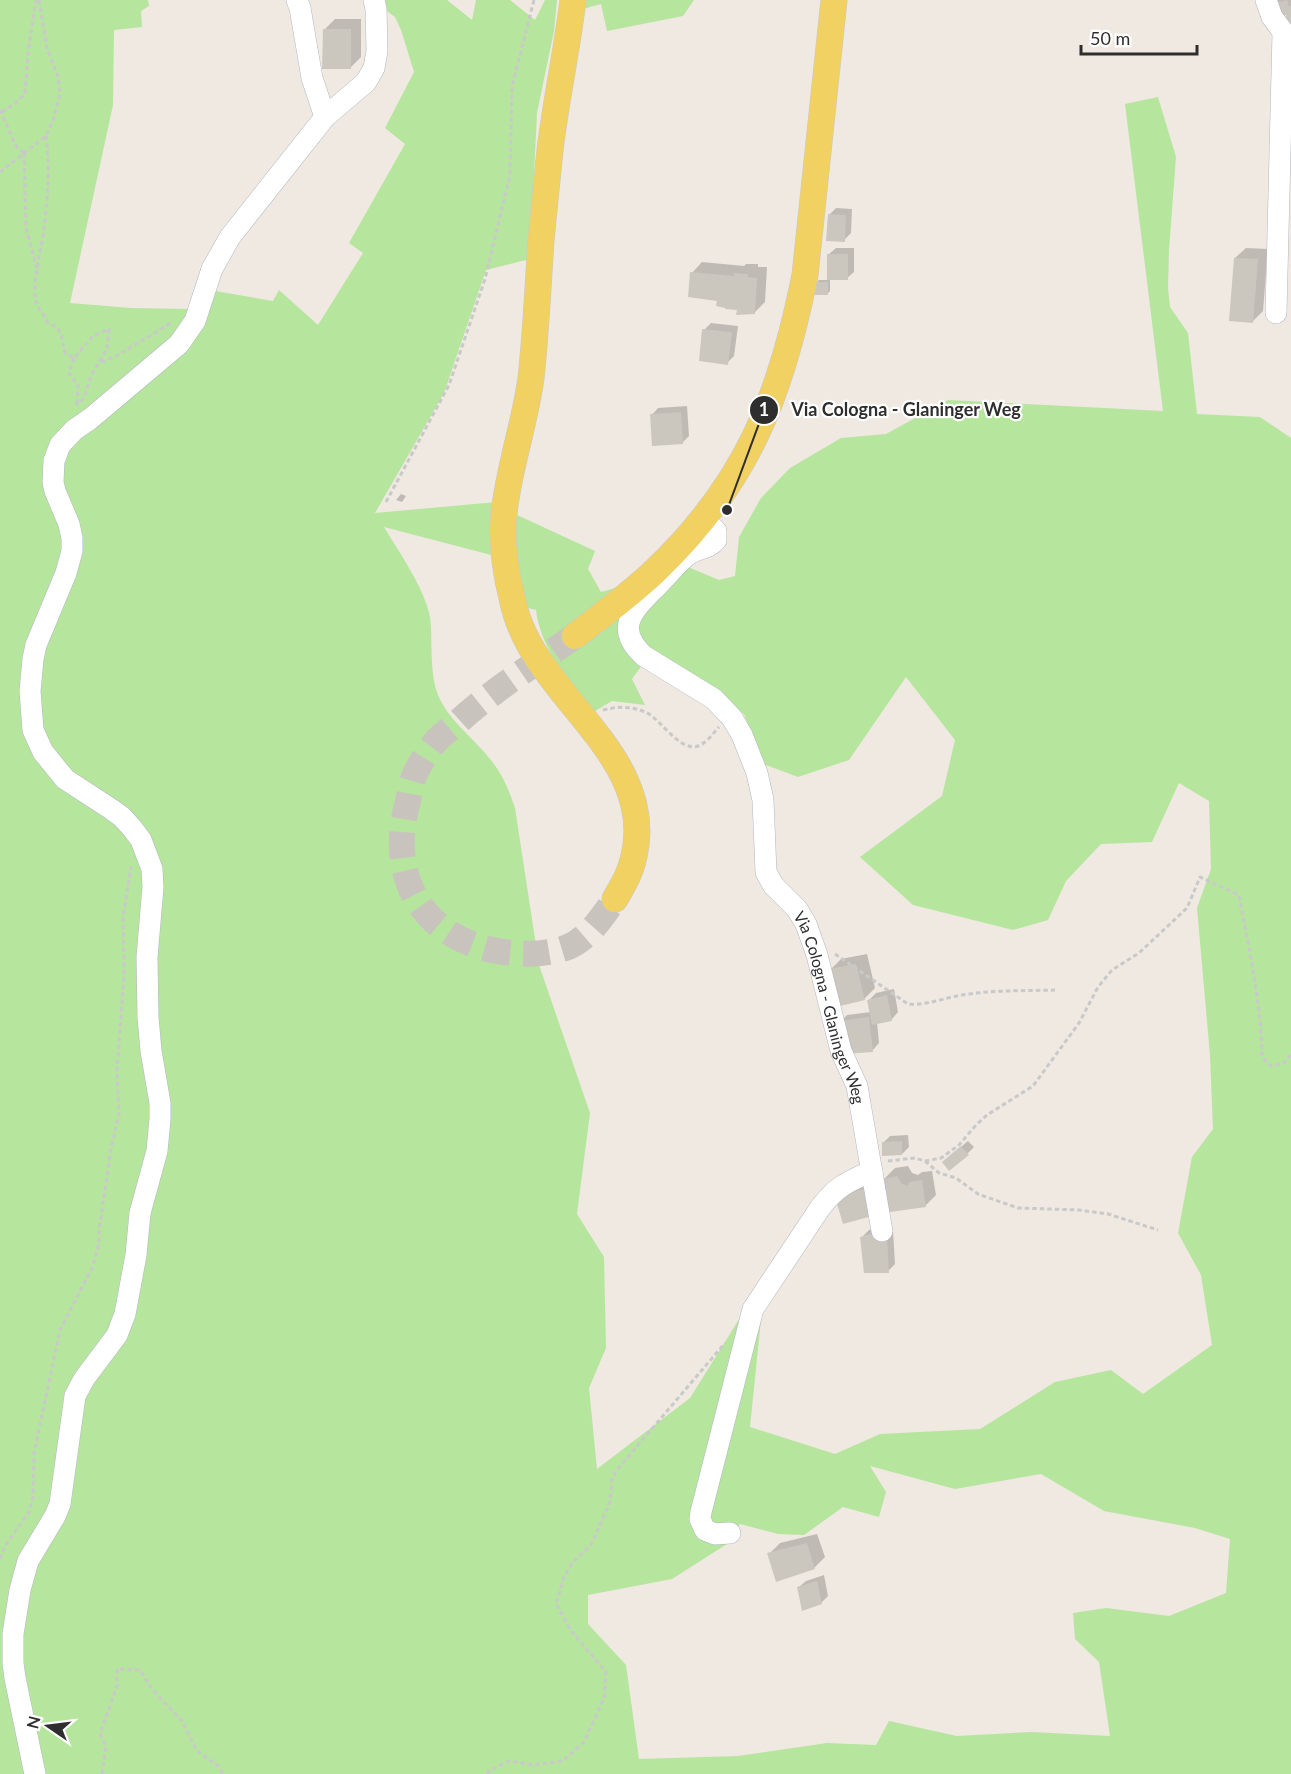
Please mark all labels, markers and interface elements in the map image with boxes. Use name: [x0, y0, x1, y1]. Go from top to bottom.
scale bar: [1081, 18, 1196, 56]
text: 50 m: [1090, 27, 1130, 49]
callout: Via Cologna - Glaninger Weg: [749, 392, 1033, 428]
text: 1: [759, 398, 769, 420]
text: Via Cologna - Glaninger Weg: [790, 398, 1021, 420]
street label: Via Cologna - Glaninger Weg: [791, 907, 869, 1105]
north arrow: [18, 1696, 78, 1756]
text: N: [22, 1714, 44, 1731]

